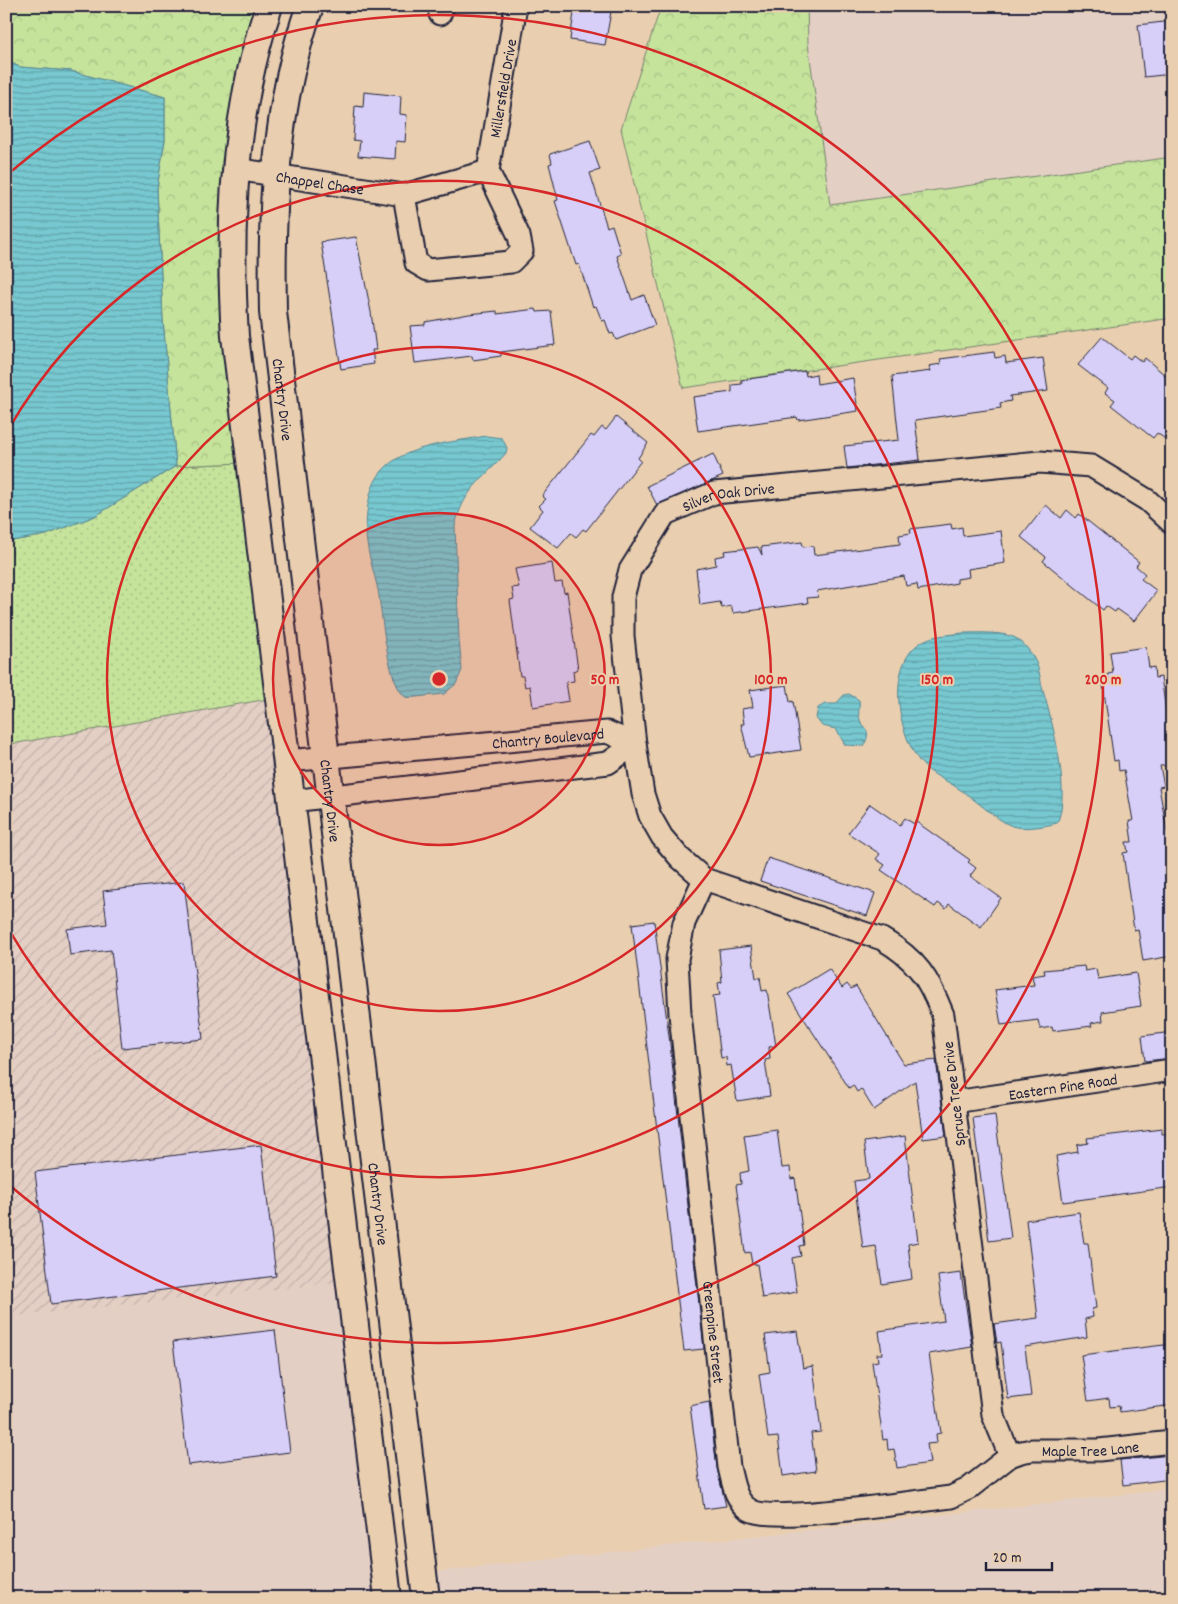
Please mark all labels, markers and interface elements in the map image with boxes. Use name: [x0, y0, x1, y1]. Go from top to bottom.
street label: Millersfield Drive: [485, 37, 524, 140]
street label: Chappel Chase: [274, 166, 365, 203]
street label: Chantry Drive: [265, 357, 297, 442]
street label: Silver Oak Drive: [679, 478, 776, 519]
centre of rings: [430, 670, 448, 688]
text: 50 m: [591, 670, 619, 692]
text: 100 m: [754, 670, 788, 692]
text: 150 m: [921, 670, 953, 692]
text: 200 m: [1085, 670, 1121, 692]
street label: Chantry Boulevard: [491, 723, 605, 756]
street label: Chantry Drive: [312, 758, 345, 843]
street label: Spruce Tree Drive: [938, 1040, 973, 1147]
street label: Eastern Pine Road: [1007, 1069, 1119, 1108]
street label: Chantry Drive: [360, 1161, 393, 1247]
street label: Greenpine Street: [695, 1280, 729, 1385]
street label: Maple Tree Lane: [1042, 1437, 1140, 1464]
scale bar: [986, 1539, 1052, 1571]
text: 20 m: [993, 1548, 1021, 1570]

